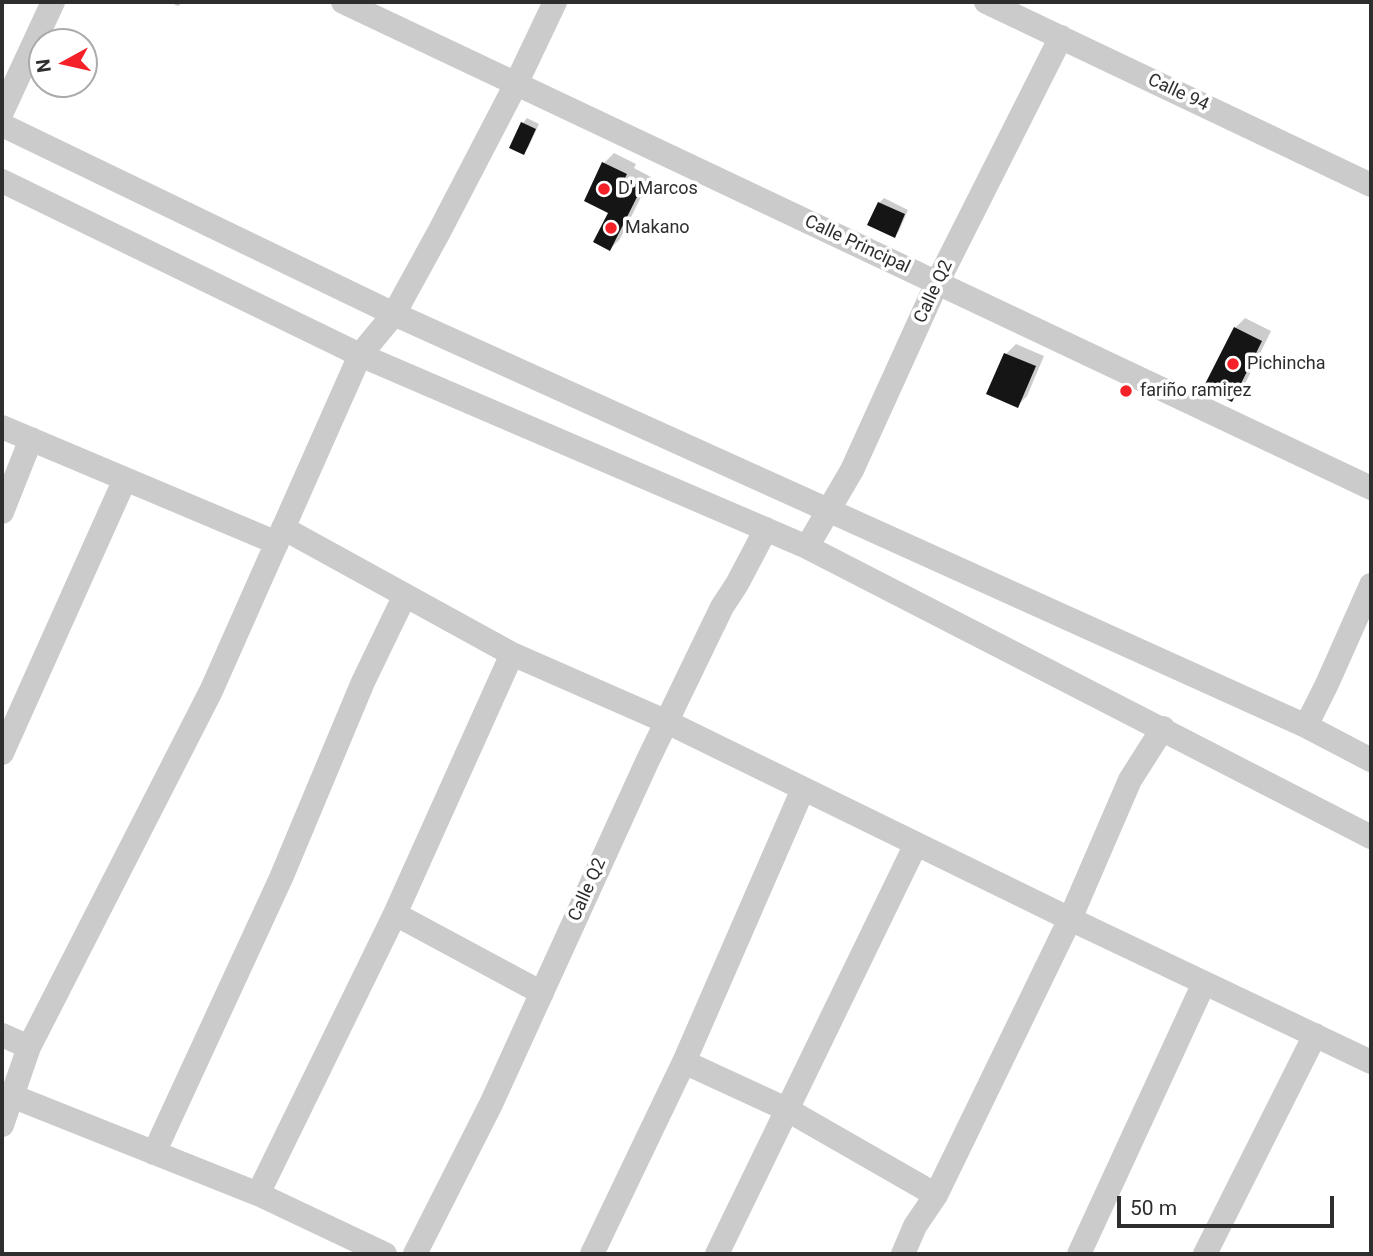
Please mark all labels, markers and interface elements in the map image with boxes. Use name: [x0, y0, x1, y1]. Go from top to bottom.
north arrow: [28, 28, 98, 98]
text: N: [31, 57, 56, 74]
street label: Calle 94: [1144, 70, 1212, 116]
place label: D' Marcos: [618, 178, 698, 200]
marker: D' Marcos: [596, 181, 612, 197]
street label: Calle Principal: [801, 211, 913, 279]
place label: Makano: [625, 217, 690, 239]
marker: Makano: [603, 220, 619, 236]
street label: Calle Q2: [910, 257, 958, 327]
place label: Pichincha: [1247, 353, 1326, 375]
marker: Pichincha: [1225, 356, 1241, 372]
place label: fariño ramirez: [1140, 380, 1251, 402]
marker: fariño ramirez: [1118, 383, 1134, 399]
street label: Calle Q2: [565, 855, 611, 925]
scale bar: [1121, 1182, 1338, 1226]
text: 50 m: [1130, 1196, 1177, 1220]

